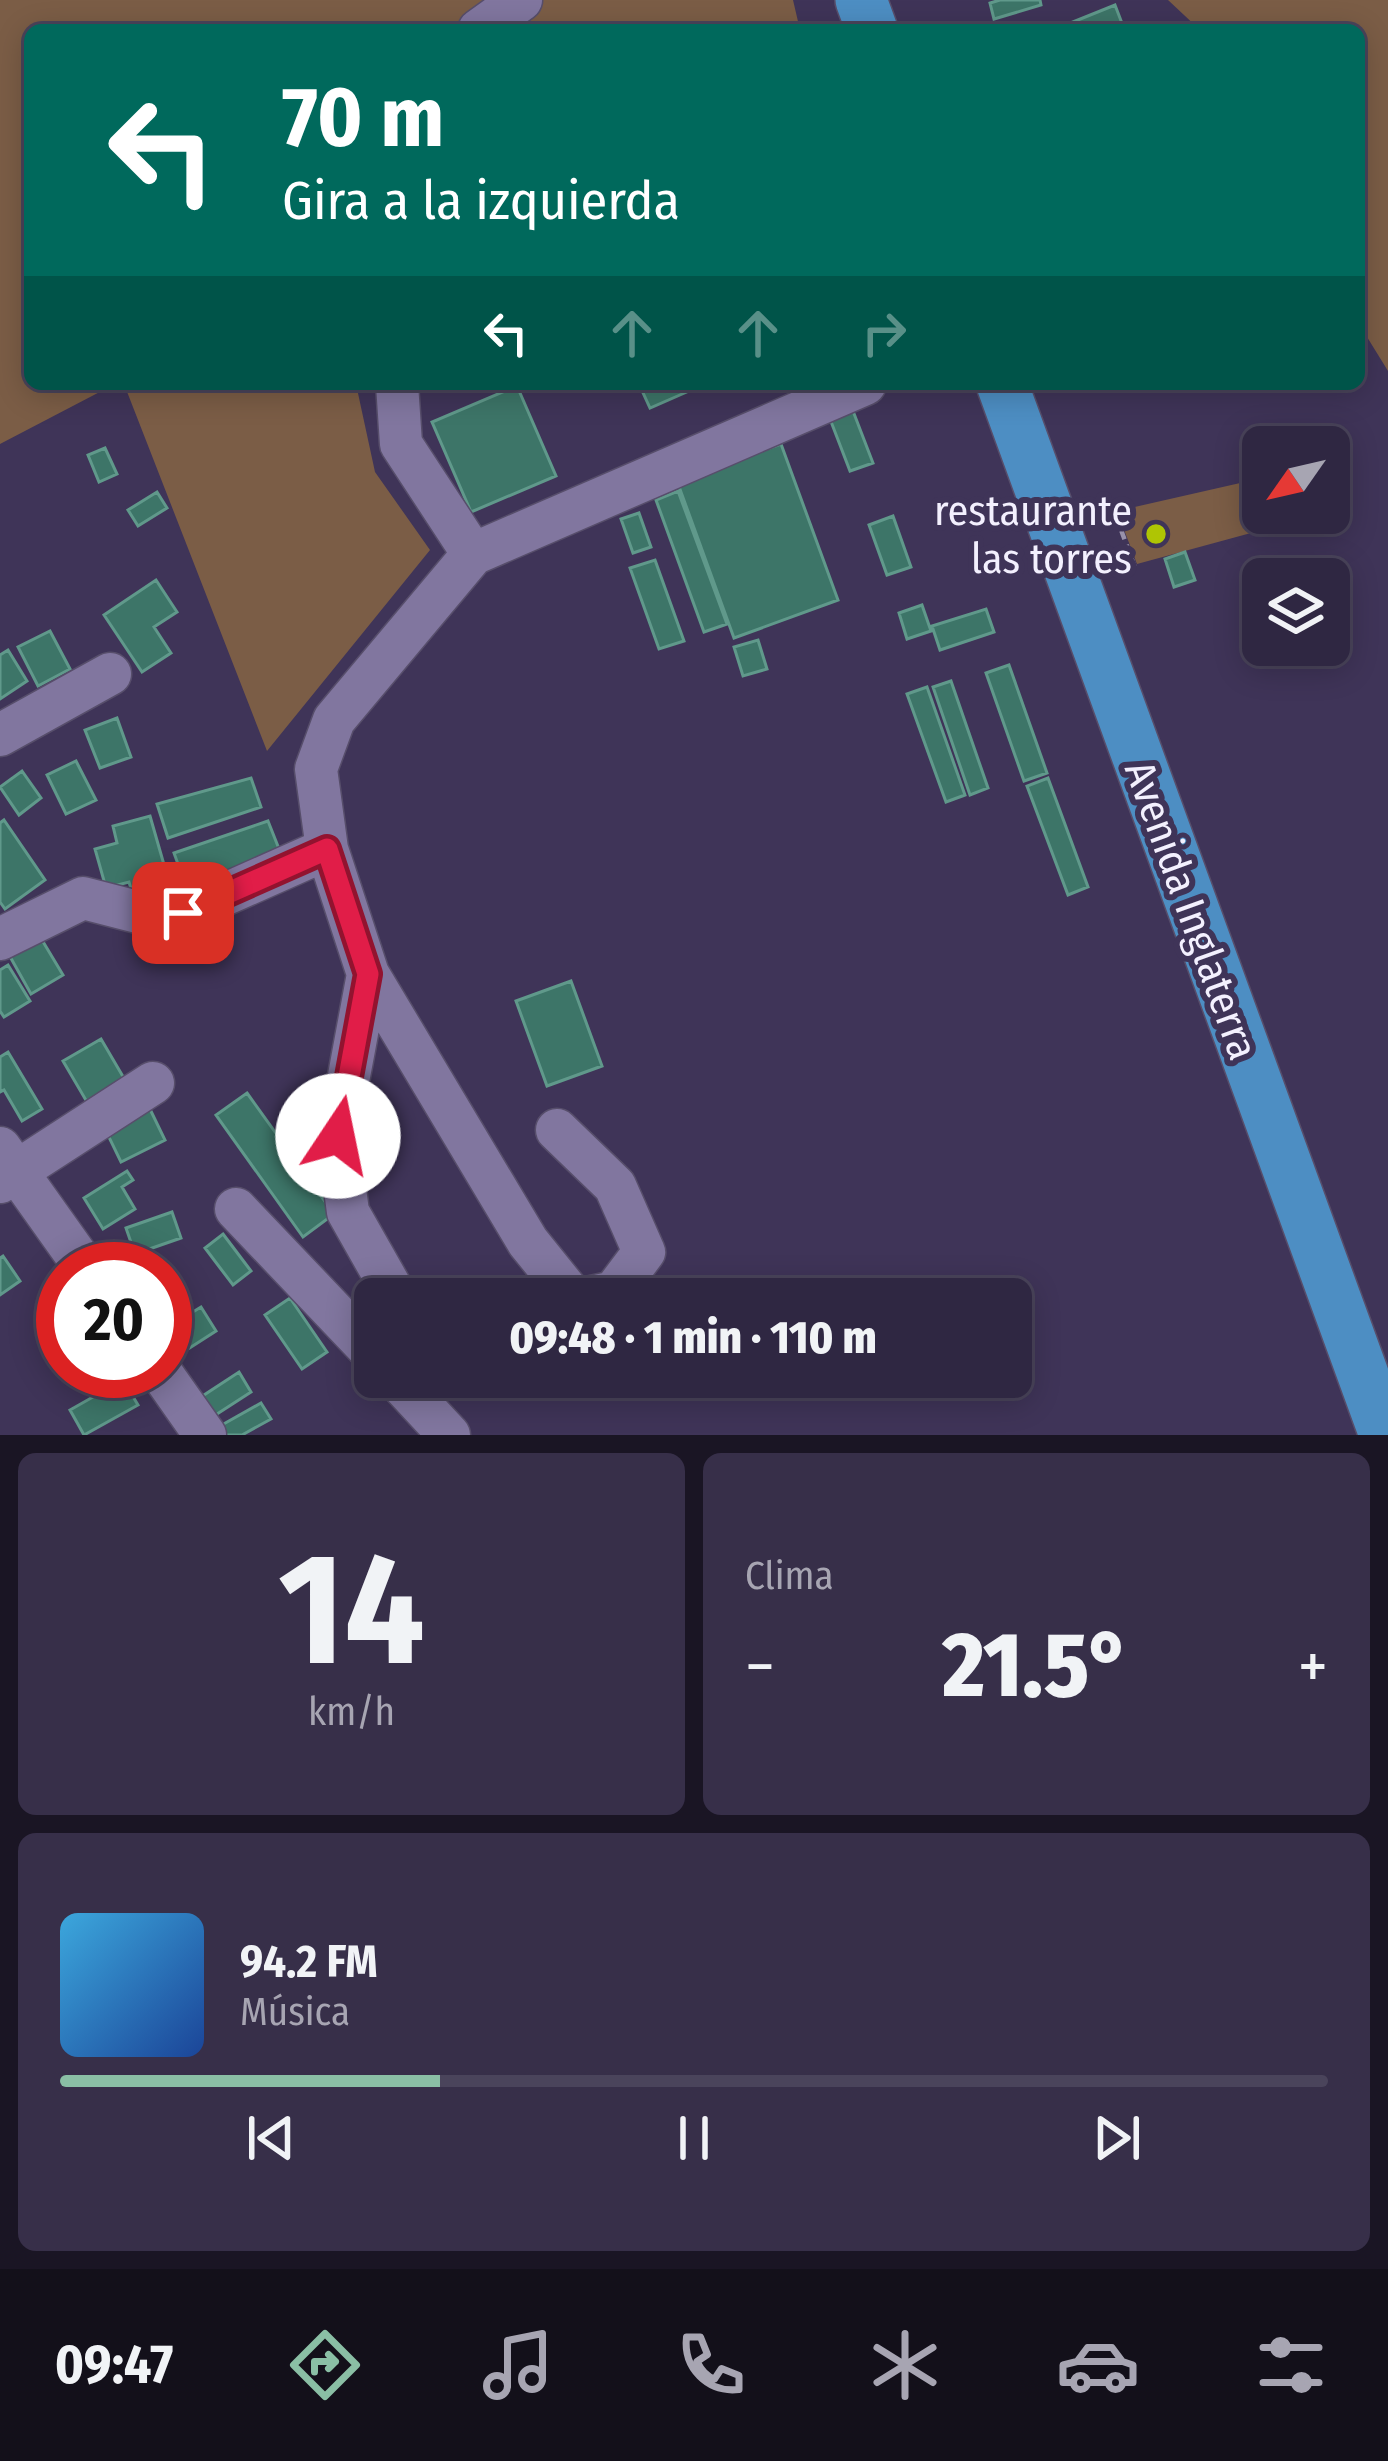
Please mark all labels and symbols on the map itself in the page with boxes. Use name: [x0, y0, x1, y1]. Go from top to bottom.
north arrow: [1242, 426, 1350, 534]
place label: restaurante las torres: [934, 486, 1132, 584]
marker: restaurante las torres: [1143, 521, 1169, 547]
street label: Avenida Inglaterra: [1114, 754, 1268, 1066]
pin: [132, 862, 234, 964]
position arrow: [275, 1073, 401, 1199]
speed limit sign: 20: [36, 1242, 192, 1398]

